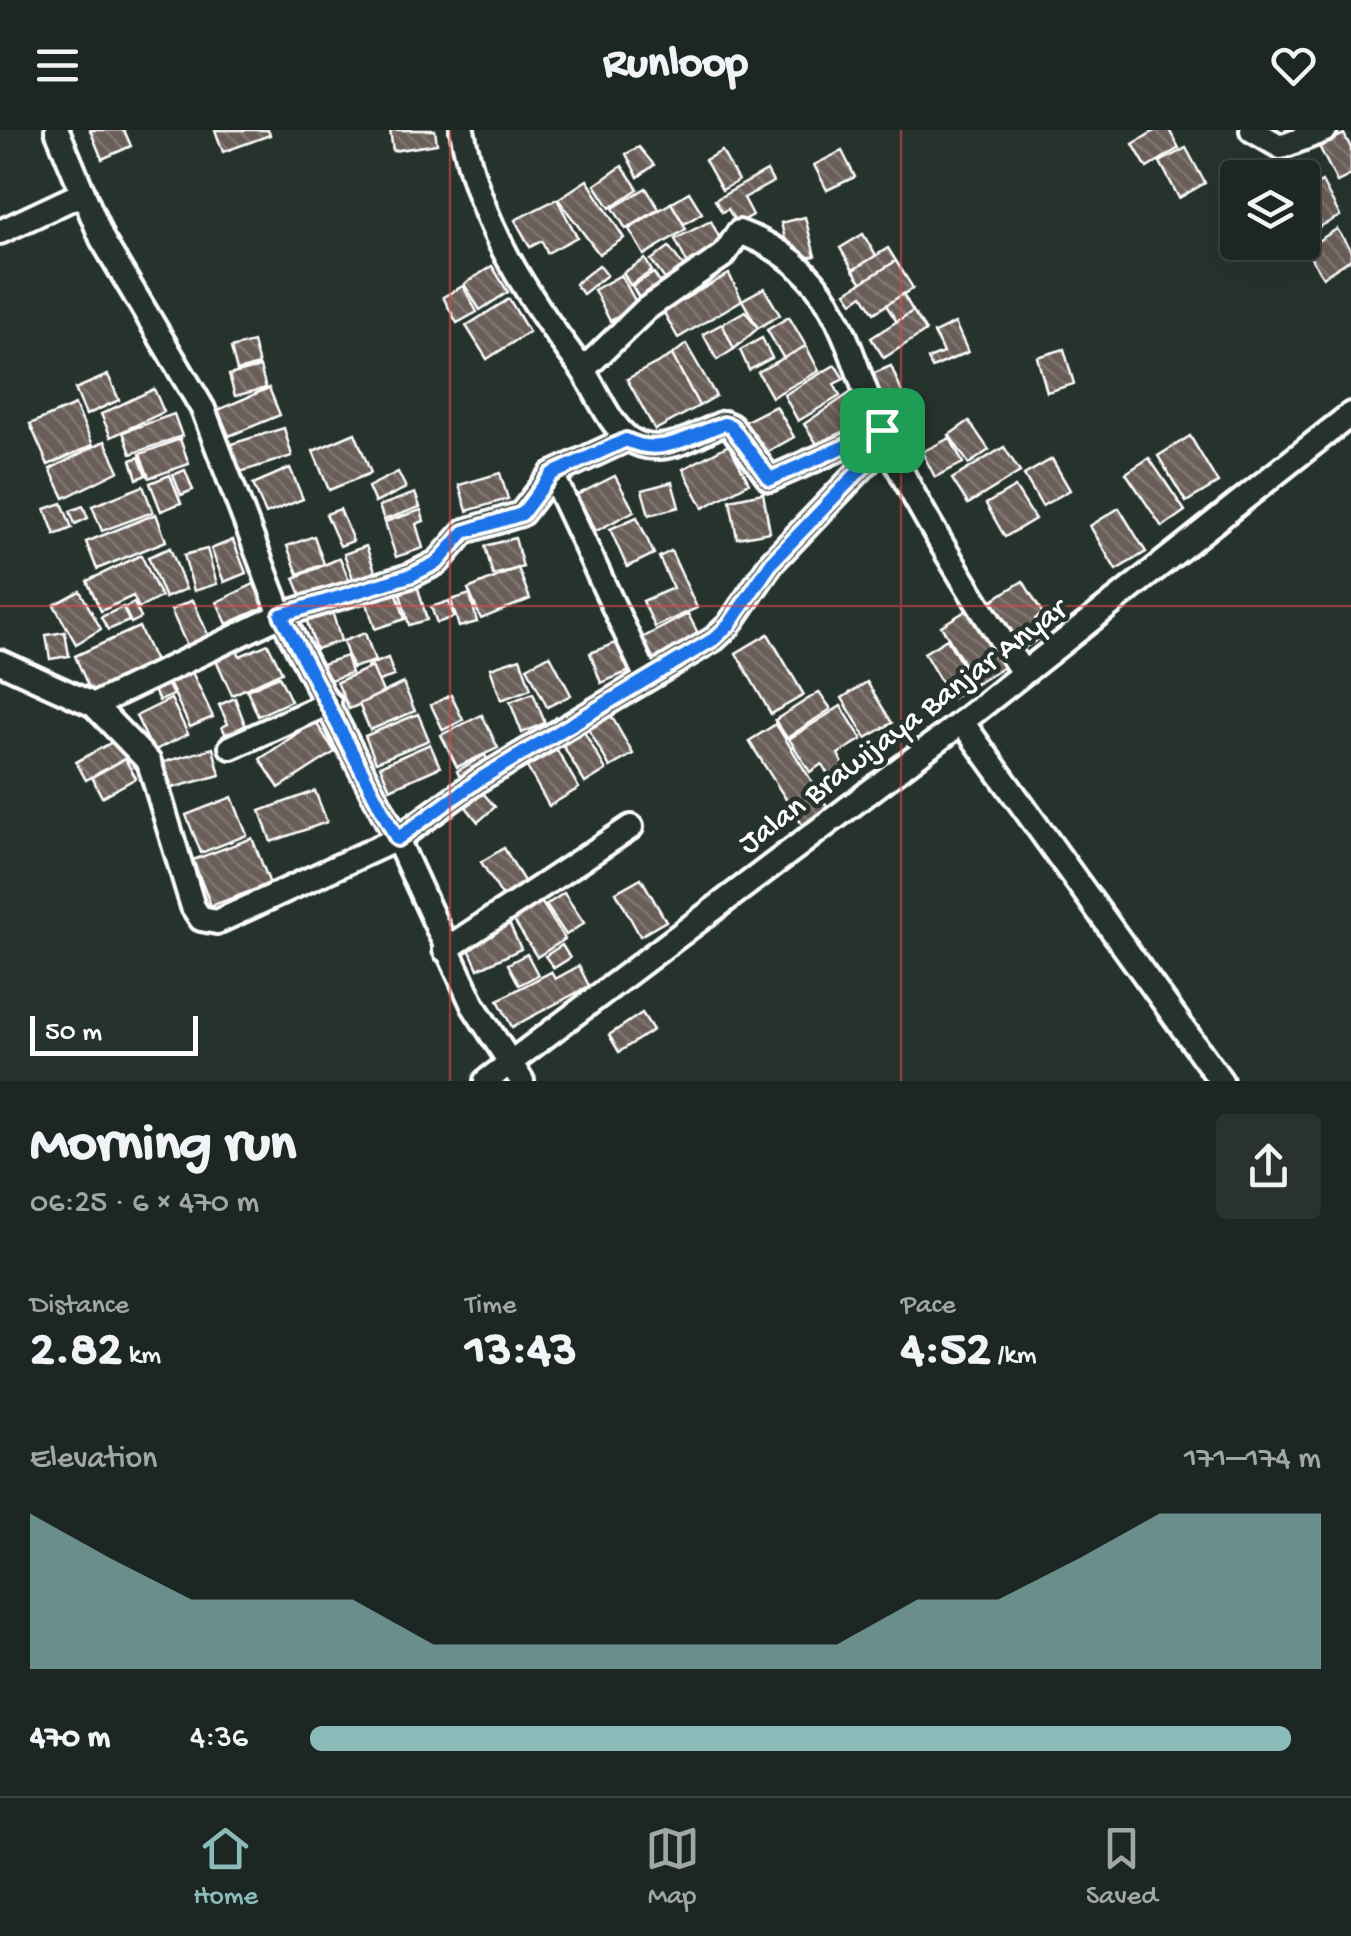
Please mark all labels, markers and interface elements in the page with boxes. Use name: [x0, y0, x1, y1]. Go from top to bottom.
icon: menu: [30, 38, 85, 93]
icon: heart: [1266, 38, 1321, 93]
text: Runloop: [603, 39, 748, 92]
map controls: [1220, 160, 1320, 260]
button: layers: [1220, 160, 1320, 260]
pin: [840, 388, 925, 473]
icon: arrive: [855, 403, 910, 458]
street label: Jalan Brawijaya Banjar Anyar: [732, 590, 1078, 864]
scale bar: [30, 1011, 198, 1056]
text: 50 m: [45, 1017, 102, 1050]
button: share: [1216, 1114, 1321, 1219]
text: Morning run: [30, 1115, 296, 1179]
text: 06:25 · 6 × 470 m: [30, 1185, 259, 1223]
text: Distance: [30, 1290, 129, 1323]
text: Time: [465, 1290, 517, 1323]
text: Pace: [901, 1290, 956, 1323]
text: 2.82: [30, 1323, 122, 1382]
text: 13:43: [465, 1323, 577, 1382]
text: 4:52: [901, 1323, 991, 1382]
text: km: [122, 1340, 161, 1373]
text: /km: [991, 1340, 1037, 1373]
text: Elevation: [30, 1441, 157, 1479]
text: 171–174 m: [1184, 1441, 1321, 1479]
text: 470 m: [30, 1720, 110, 1758]
text: 4:36: [190, 1720, 248, 1758]
tab: Home: [193, 1821, 258, 1914]
tab: Map: [645, 1821, 700, 1914]
tab: Saved: [1086, 1821, 1158, 1914]

